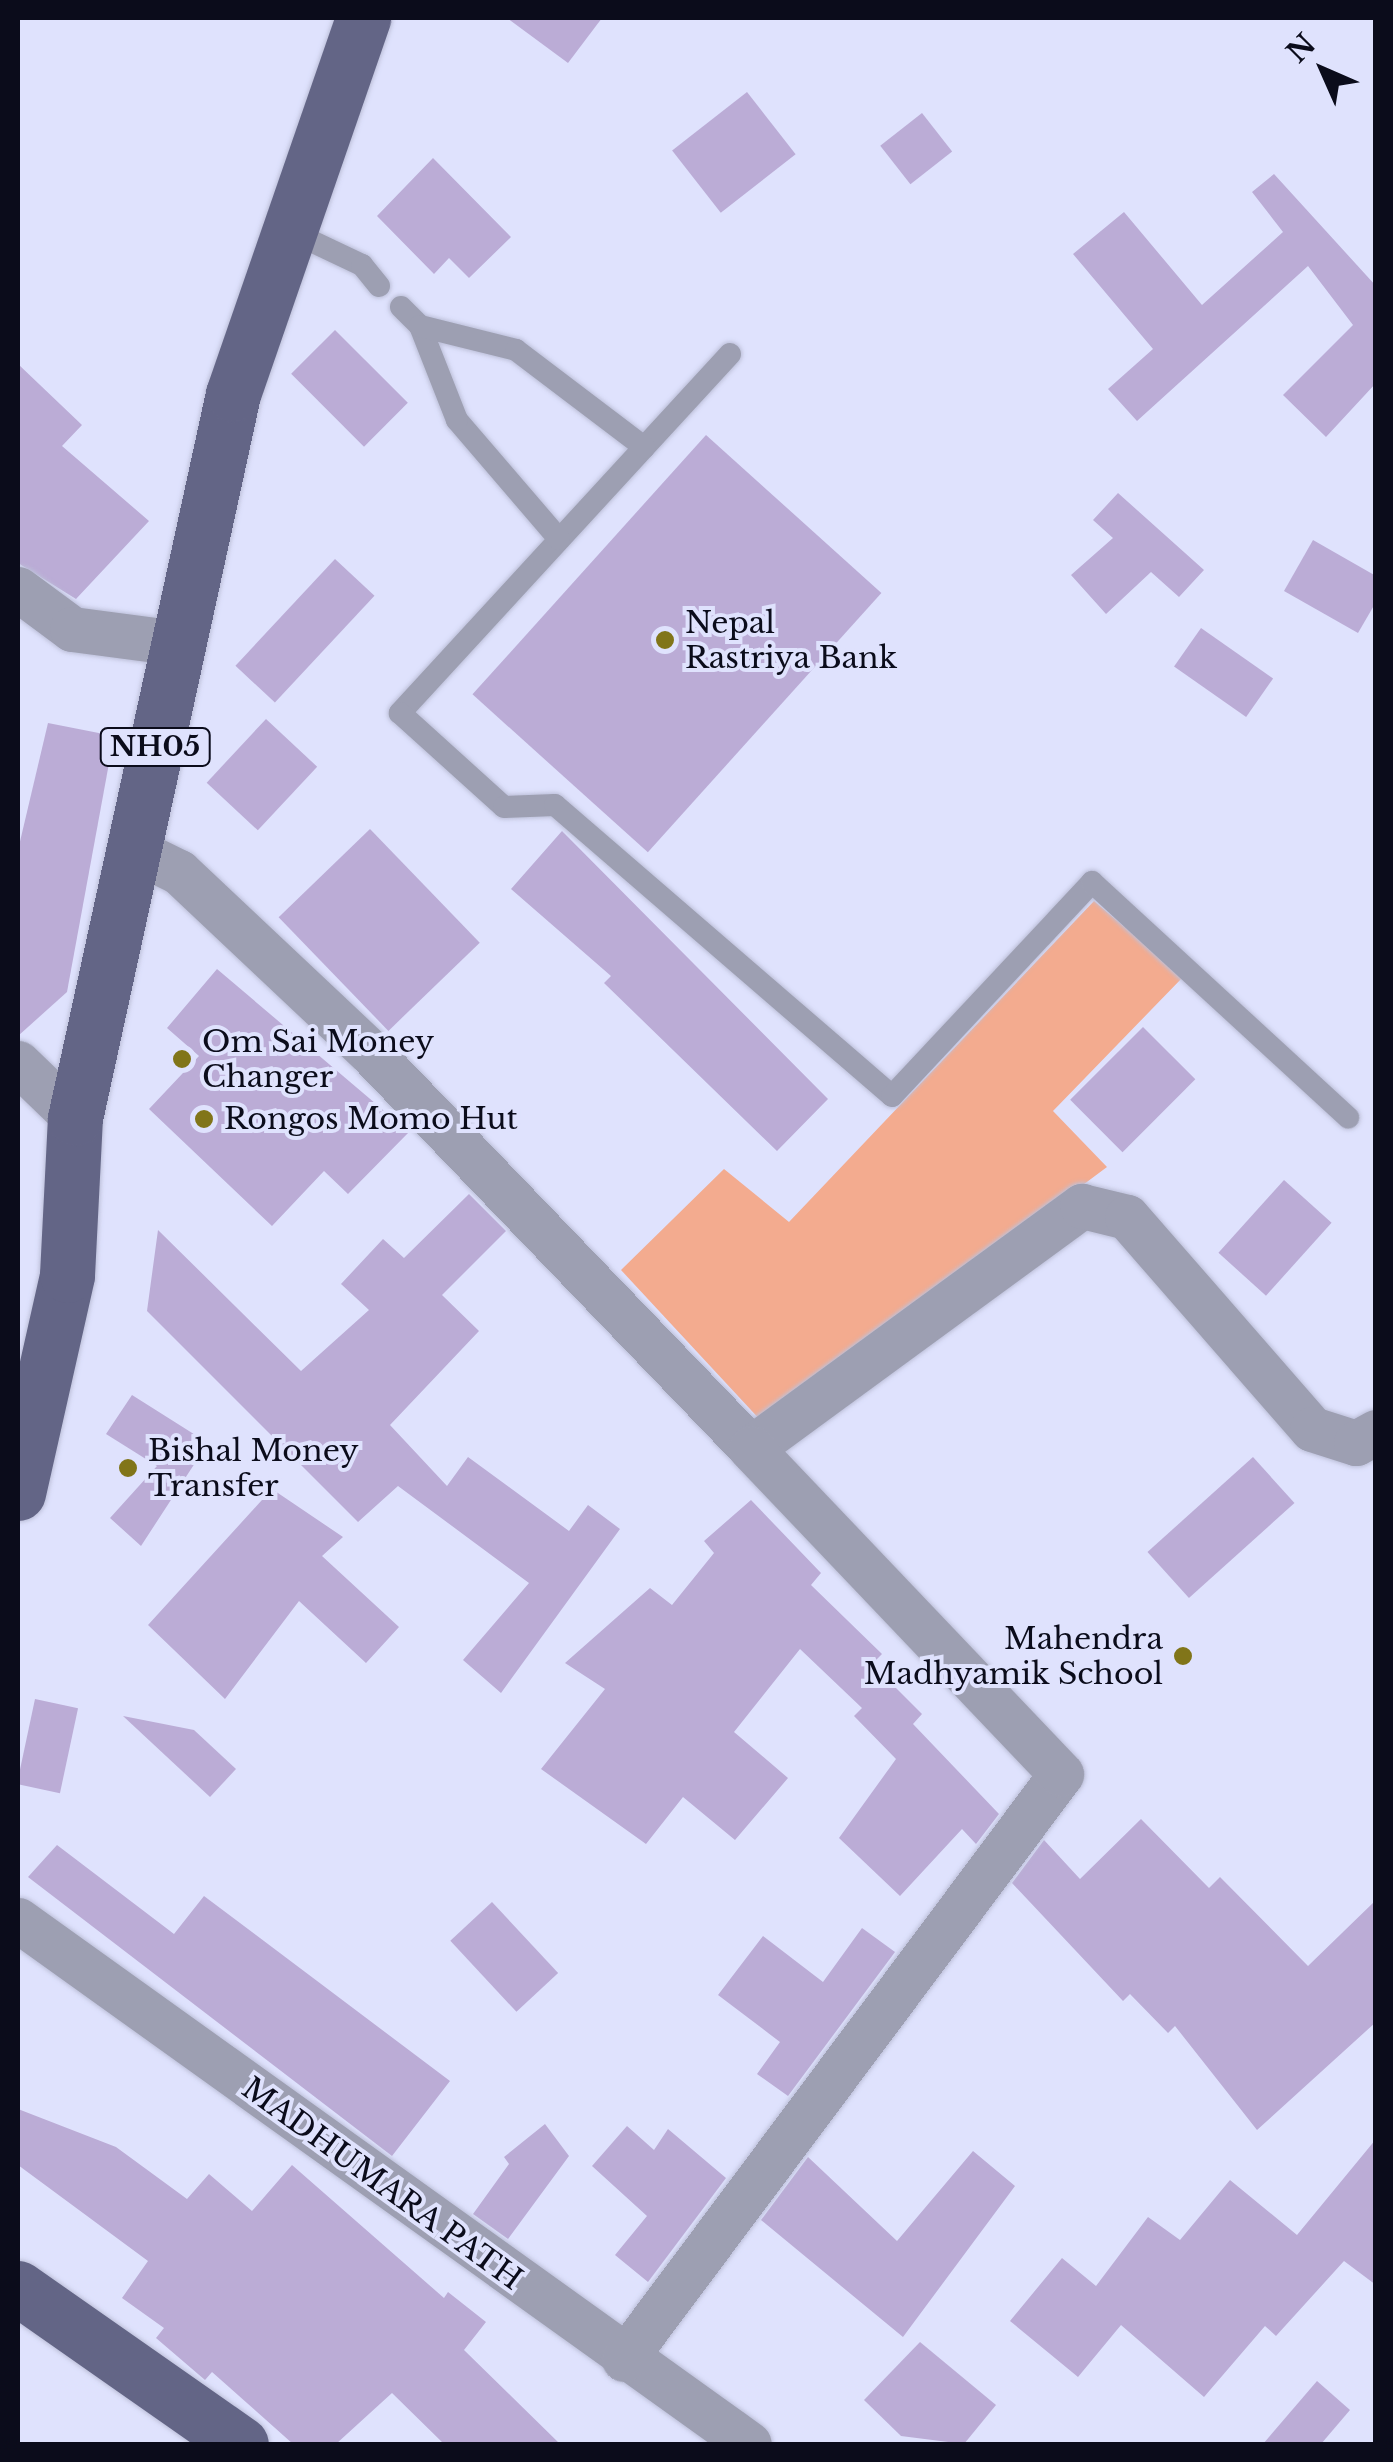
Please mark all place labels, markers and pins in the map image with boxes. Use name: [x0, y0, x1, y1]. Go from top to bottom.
place label: Nepal Rastriya Bank: [685, 605, 897, 676]
marker: Nepal Rastriya Bank: [654, 629, 676, 651]
place label: Om Sai Money Changer: [202, 1024, 434, 1094]
marker: Om Sai Money Changer: [171, 1048, 193, 1070]
place label: Rongos Momo Hut: [224, 1101, 518, 1137]
marker: Rongos Momo Hut: [193, 1108, 215, 1130]
place label: Bishal Money Transfer: [148, 1433, 359, 1504]
marker: Bishal Money Transfer: [117, 1457, 139, 1479]
place label: Mahendra Madhyamik School: [863, 1621, 1163, 1692]
marker: Mahendra Madhyamik School: [1172, 1645, 1194, 1667]

